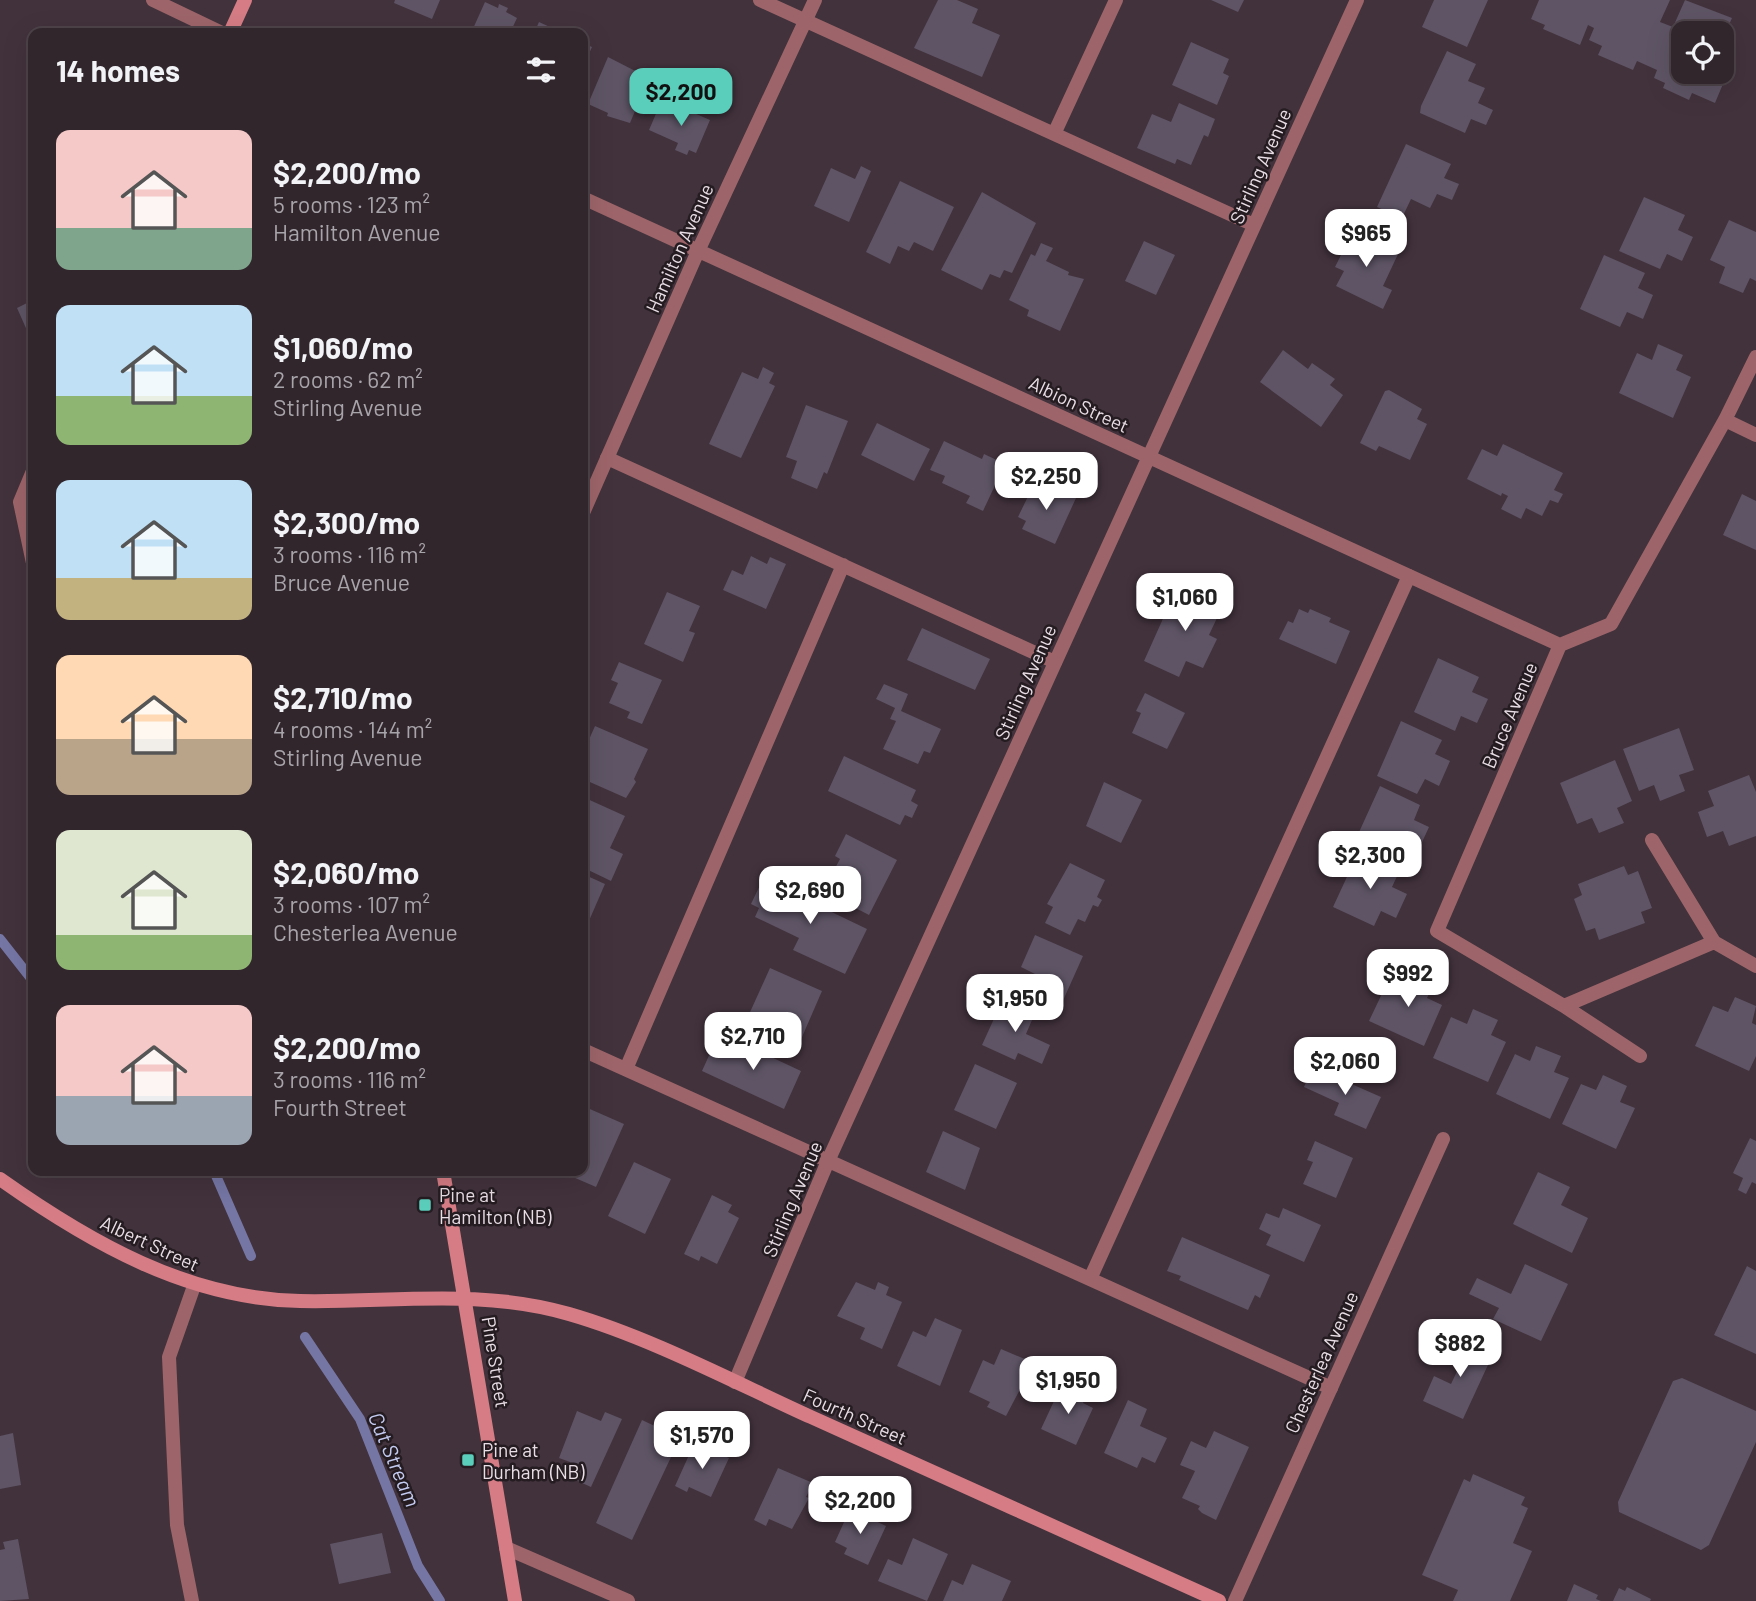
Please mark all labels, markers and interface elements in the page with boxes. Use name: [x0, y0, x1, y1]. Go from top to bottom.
map controls: [1671, 21, 1734, 84]
button: locate: [1671, 21, 1734, 84]
icon: filters: [522, 51, 560, 89]
text: 14 homes: [56, 52, 180, 88]
pin: $2,200: [624, 68, 738, 128]
text: $2,200: [645, 77, 717, 105]
street label: Stirling Avenue: [1224, 105, 1296, 227]
text: $2,200/mo: [273, 154, 421, 190]
icon: home: [112, 158, 196, 242]
street label: Hamilton Avenue: [640, 180, 718, 316]
text: 5 rooms · 123 m²: [273, 190, 430, 218]
pin: $965: [1325, 210, 1407, 269]
text: Hamilton Avenue: [273, 218, 441, 246]
text: $965: [1341, 218, 1391, 246]
text: $1,060/mo: [273, 329, 413, 365]
icon: home: [112, 333, 196, 417]
text: 2 rooms · 62 m²: [273, 365, 423, 393]
street label: Albion Street: [1025, 371, 1133, 437]
text: Stirling Avenue: [273, 393, 423, 421]
pin: $2,250: [989, 452, 1103, 512]
text: $2,250: [1011, 461, 1081, 489]
text: $2,300/mo: [273, 504, 420, 540]
icon: home: [112, 508, 196, 592]
text: 3 rooms · 116 m²: [273, 540, 426, 568]
text: Bruce Avenue: [273, 568, 410, 596]
pin: $1,060: [1128, 574, 1242, 633]
text: $1,060: [1152, 582, 1218, 610]
street label: Stirling Avenue: [989, 621, 1061, 743]
street label: Bruce Avenue: [1476, 658, 1542, 772]
text: $2,710/mo: [273, 679, 413, 715]
icon: home: [112, 683, 196, 767]
text: 4 rooms · 144 m²: [273, 715, 432, 743]
text: Stirling Avenue: [273, 743, 423, 771]
pin: $2,300: [1313, 832, 1427, 891]
text: $2,300: [1335, 840, 1405, 868]
text: $2,060/mo: [273, 854, 419, 890]
icon: home: [112, 858, 196, 942]
pin: $2,690: [753, 866, 867, 926]
text: $2,690: [775, 875, 845, 903]
text: 3 rooms · 107 m²: [273, 890, 430, 918]
text: Chesterlea Avenue: [273, 918, 458, 946]
pin: $992: [1367, 950, 1449, 1009]
text: $992: [1383, 958, 1433, 986]
pin: $1,950: [958, 974, 1072, 1034]
text: $1,950: [982, 983, 1048, 1011]
pin: $2,710: [696, 1012, 810, 1072]
text: $2,710: [721, 1021, 785, 1049]
text: $2,200/mo: [273, 1029, 421, 1065]
icon: home: [112, 1033, 196, 1117]
pin: $2,060: [1288, 1038, 1402, 1097]
text: $2,060: [1310, 1046, 1380, 1074]
text: 3 rooms · 116 m²: [273, 1065, 426, 1093]
text: Fourth Street: [273, 1093, 407, 1121]
street label: Stirling Avenue: [757, 1138, 827, 1260]
place label: Pine at Hamilton (NB): [439, 1183, 553, 1228]
marker: Pine at Hamilton (NB): [417, 1197, 433, 1213]
street label: Albert Street: [97, 1210, 203, 1276]
street label: Chesterlea Avenue: [1279, 1288, 1363, 1436]
street label: Pine Street: [477, 1315, 515, 1409]
pin: $882: [1419, 1320, 1501, 1379]
text: $882: [1435, 1328, 1485, 1356]
pin: $1,950: [1011, 1356, 1125, 1416]
text: $1,950: [1035, 1365, 1101, 1393]
street label: Fourth Street: [800, 1383, 910, 1449]
water label: Cat Stream: [364, 1408, 426, 1510]
pin: $1,570: [645, 1412, 759, 1471]
text: $1,570: [670, 1420, 734, 1448]
place label: Pine at Durham (NB): [482, 1438, 585, 1483]
marker: Pine at Durham (NB): [460, 1452, 476, 1468]
pin: $2,200: [803, 1476, 917, 1536]
text: $2,200: [824, 1485, 896, 1513]

